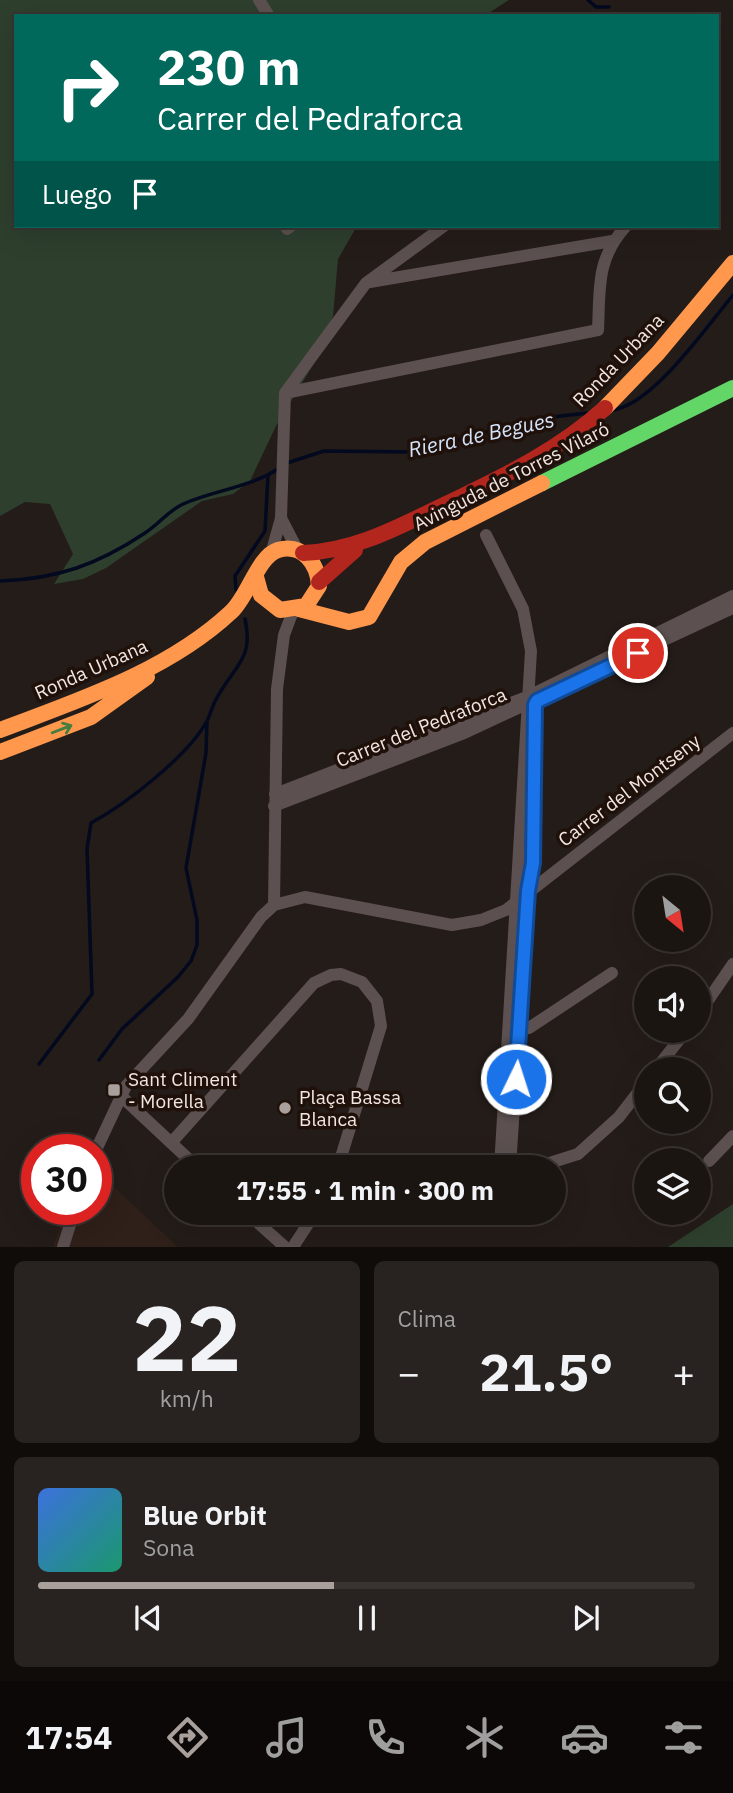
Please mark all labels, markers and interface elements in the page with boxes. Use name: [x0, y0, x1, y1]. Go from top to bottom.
text: 230 m: [157, 35, 301, 98]
icon: right: [42, 42, 133, 133]
text: Carrer del Pedraforca: [157, 97, 463, 139]
icon: arrive: [126, 175, 164, 213]
text: Luego: [42, 177, 112, 211]
street label: Ronda Urbana: [567, 308, 669, 412]
water label: Riera de Begues: [405, 405, 557, 463]
street label: Avinguda de Torres Vilaró: [409, 416, 613, 536]
pin: [608, 623, 668, 683]
street label: Ronda Urbana: [31, 633, 151, 705]
icon: arrive: [619, 634, 657, 672]
street label: Carrer del Pedraforca: [332, 682, 510, 772]
one-way arrow: [50, 722, 72, 734]
street label: Carrer del Montseny: [553, 728, 705, 851]
north arrow: [634, 875, 710, 952]
map controls: [634, 875, 711, 1225]
button: sound: [634, 966, 711, 1043]
position arrow: [479, 1042, 553, 1116]
button: search: [634, 1057, 711, 1134]
place label: Sant Climent - Morella: [128, 1067, 237, 1113]
marker: Sant Climent - Morella: [106, 1082, 122, 1098]
place label: Plaça Bassa Blanca: [299, 1085, 401, 1131]
marker: Plaça Bassa Blanca: [277, 1100, 293, 1116]
speed limit sign: 30: [21, 1134, 112, 1225]
button: layers: [634, 1148, 711, 1225]
text: 17:55 · 1 min · 300 m: [236, 1173, 494, 1207]
text: 22: [132, 1278, 241, 1396]
text: Clima: [398, 1303, 456, 1333]
text: 21.5°: [479, 1338, 613, 1405]
text: −: [398, 1348, 420, 1397]
text: +: [672, 1348, 695, 1397]
text: km/h: [160, 1383, 214, 1413]
text: Blue Orbit: [143, 1498, 267, 1532]
text: Sona: [143, 1532, 195, 1562]
icon: previous: [129, 1599, 167, 1637]
icon: pause: [348, 1599, 386, 1637]
icon: next: [567, 1599, 605, 1637]
icon: directions: [163, 1713, 212, 1762]
icon: music: [262, 1713, 311, 1762]
icon: phone: [361, 1713, 410, 1762]
icon: climate: [460, 1713, 509, 1762]
icon: car: [560, 1713, 609, 1762]
icon: filters: [659, 1713, 708, 1762]
text: 17:54: [25, 1716, 112, 1758]

